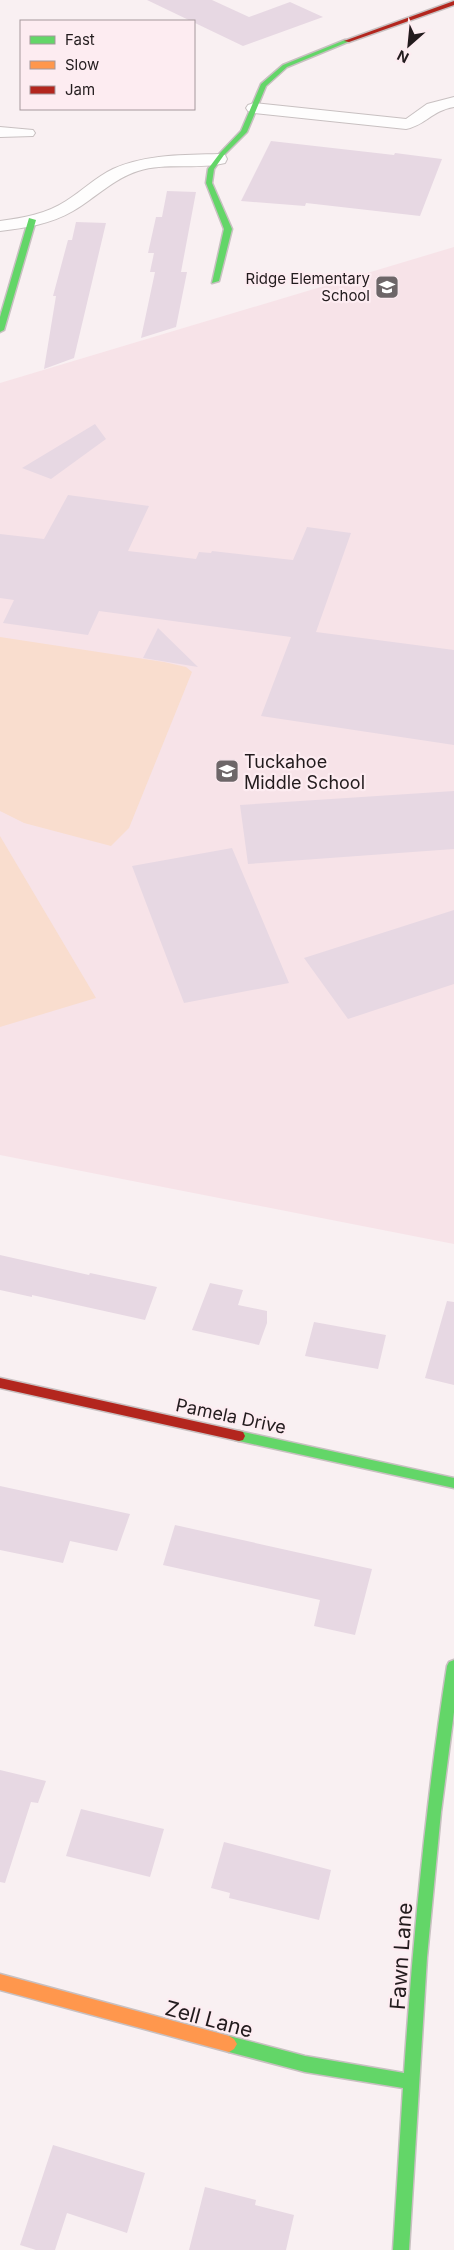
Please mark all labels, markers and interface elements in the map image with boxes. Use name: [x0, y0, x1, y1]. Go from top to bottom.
legend: [20, 20, 195, 110]
north arrow: [384, 20, 434, 70]
text: Fast: [65, 30, 95, 49]
text: N: [394, 47, 411, 67]
text: Slow: [65, 55, 99, 74]
text: Jam: [65, 80, 95, 99]
place label: Ridge Elementary School: [246, 269, 371, 305]
school or university icon: Ridge Elementary School: [374, 274, 400, 300]
place label: Tuckahoe Middle School: [244, 751, 365, 793]
school or university icon: Tuckahoe Middle School: [214, 758, 240, 784]
street label: Pamela Drive: [174, 1394, 288, 1438]
street label: Fawn Lane: [385, 1902, 417, 2010]
street label: Zell Lane: [162, 1995, 256, 2043]

